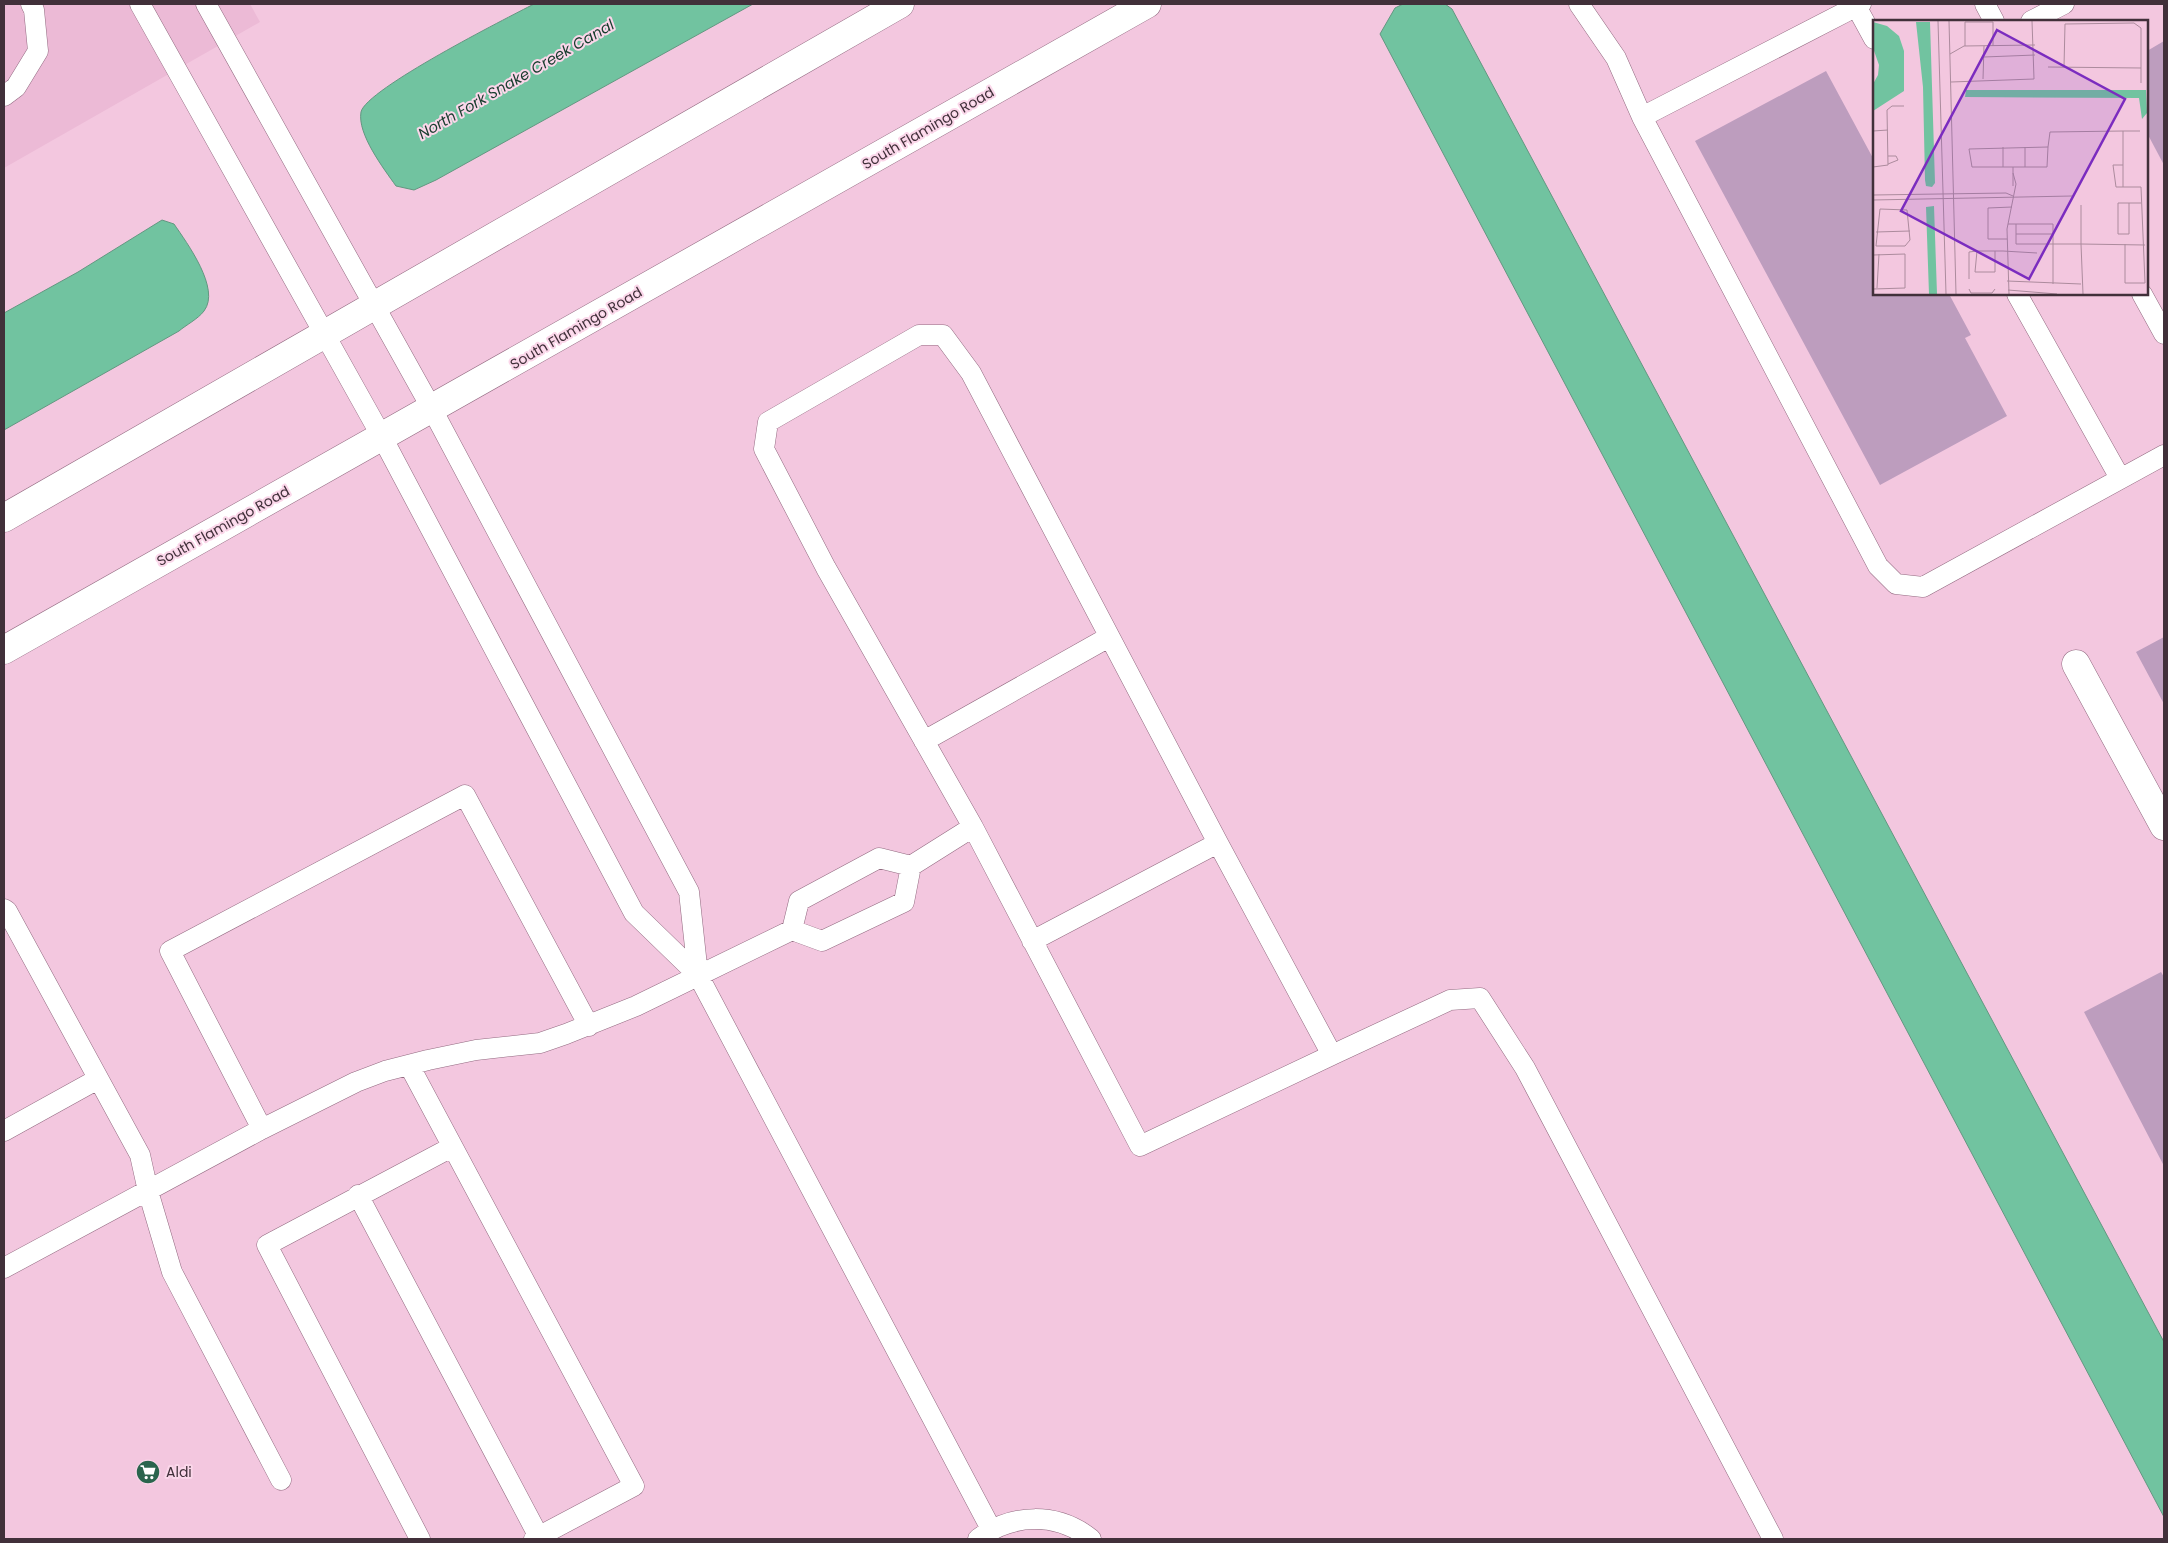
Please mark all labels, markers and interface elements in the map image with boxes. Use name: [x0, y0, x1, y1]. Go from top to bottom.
water label: North Fork Snake Creek Canal: [414, 14, 618, 144]
inset map: [1873, 20, 2148, 295]
street label: South Flamingo Road: [858, 82, 998, 174]
street label: South Flamingo Road: [506, 282, 646, 374]
street label: South Flamingo Road: [153, 481, 293, 571]
supermarket icon: Aldi: [135, 1459, 161, 1485]
place label: Aldi: [166, 1462, 192, 1482]

